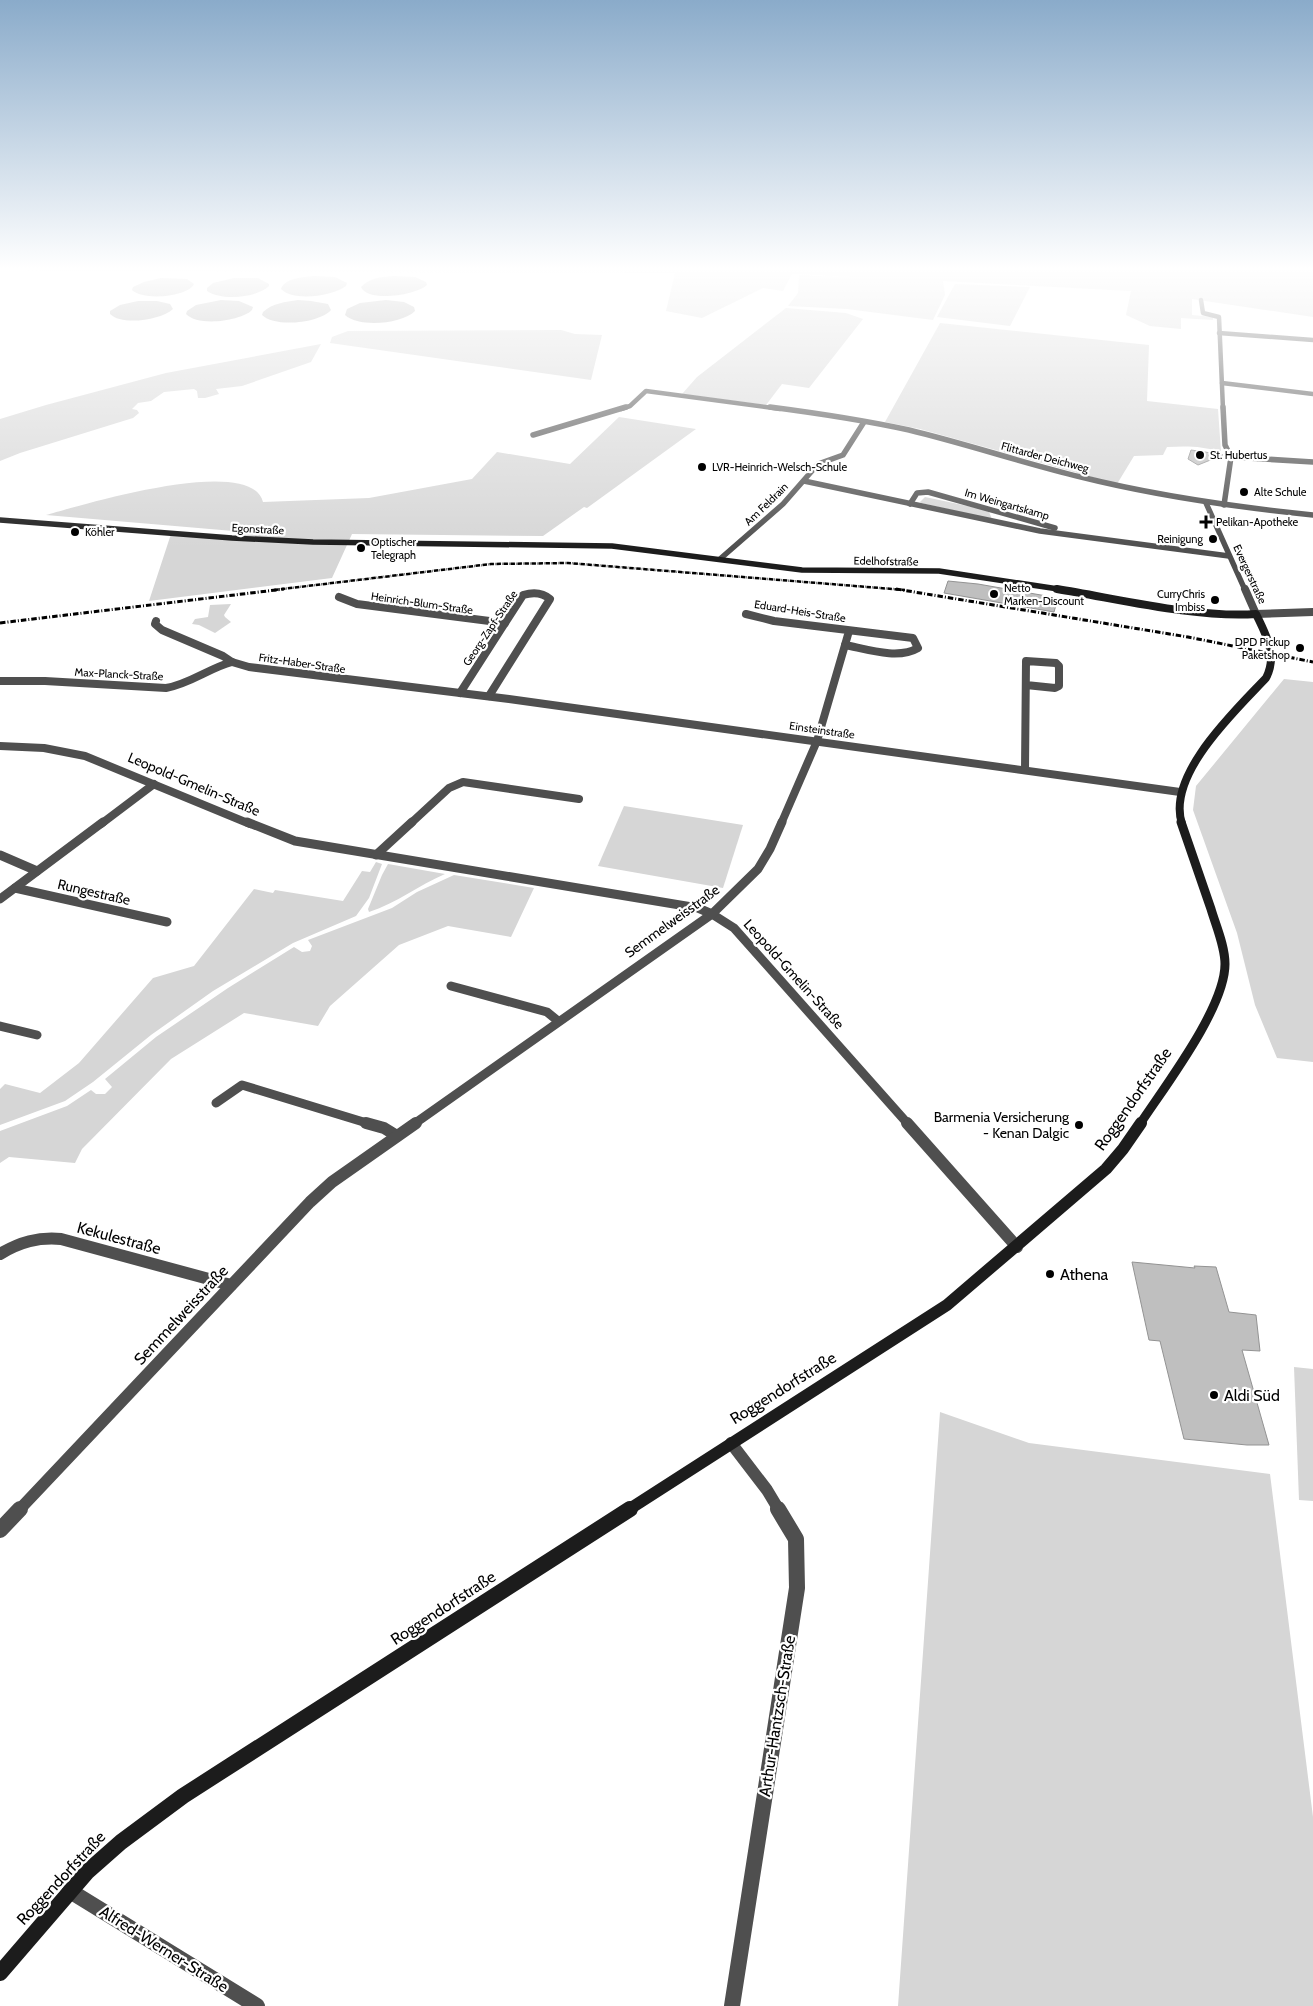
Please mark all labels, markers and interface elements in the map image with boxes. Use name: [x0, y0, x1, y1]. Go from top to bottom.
street label: Flittarder Deichweg: [1000, 439, 1091, 476]
place label: St. Hubertus: [1210, 448, 1268, 462]
marker: St. Hubertus: [1194, 449, 1206, 461]
place label: LVR-Heinrich-Welsch-Schule: [712, 460, 847, 474]
marker: LVR-Heinrich-Welsch-Schule: [696, 461, 708, 473]
street label: Am Feldrain: [741, 480, 791, 528]
street label: Im Weingartskamp: [963, 485, 1051, 523]
place label: Alte Schule: [1254, 485, 1307, 499]
marker: Alte Schule: [1238, 486, 1250, 498]
place label: Pelikan-Apotheke: [1216, 515, 1299, 529]
marker: Pelikan-Apotheke: [1200, 516, 1212, 528]
street label: Egonstraße: [231, 521, 285, 537]
place label: Köhler: [85, 525, 115, 539]
marker: Köhler: [69, 526, 81, 538]
place label: Reinigung: [1157, 532, 1204, 546]
marker: Reinigung: [1207, 533, 1219, 545]
place label: Optischer Telegraph: [371, 535, 417, 562]
marker: Optischer Telegraph: [355, 542, 367, 554]
street label: Evergerstraße: [1230, 542, 1270, 606]
street label: Edelhofstraße: [854, 553, 919, 569]
place label: Netto Marken-Discount: [1004, 581, 1084, 608]
street label: Georg-Zapf-Straße: [460, 587, 521, 668]
place label: CurryChris Imbiss: [1157, 587, 1205, 614]
marker: Netto Marken-Discount: [988, 588, 1000, 600]
street label: Heinrich-Blum-Straße: [370, 589, 474, 617]
marker: CurryChris Imbiss: [1209, 594, 1221, 606]
street label: Eduard-Heis-Straße: [753, 597, 847, 625]
place label: DPD Pickup Paketshop: [1235, 635, 1290, 662]
marker: DPD Pickup Paketshop: [1294, 642, 1306, 654]
street label: Fritz-Haber-Straße: [258, 650, 347, 676]
street label: Max-Planck-Straße: [74, 665, 164, 683]
street label: Einsteinstraße: [788, 718, 856, 742]
street label: Leopold-Gmelin-Straße: [125, 748, 263, 820]
street label: Rungestraße: [56, 875, 132, 909]
street label: Semmelweisstraße: [621, 880, 723, 962]
street label: Leopold-Gmelin-Straße: [740, 915, 848, 1033]
street label: Roggendorfstraße: [1090, 1044, 1176, 1154]
place label: Barmenia Versicherung - Kenan Dalgic: [934, 1108, 1070, 1142]
marker: Barmenia Versicherung - Kenan Dalgic: [1073, 1119, 1085, 1131]
street label: Kekulestraße: [75, 1218, 163, 1258]
street label: Semmelweisstraße: [130, 1261, 232, 1369]
place label: Athena: [1060, 1265, 1109, 1284]
marker: Athena: [1044, 1268, 1056, 1280]
street label: Roggendorfstraße: [727, 1348, 839, 1428]
place label: Aldi Süd: [1224, 1386, 1280, 1405]
marker: Aldi Süd: [1208, 1389, 1220, 1401]
street label: Roggendorfstraße: [387, 1567, 499, 1649]
street label: Arthur-Hantzsch-Straße: [755, 1634, 799, 1798]
street label: Roggendorfstraße: [13, 1827, 109, 1929]
street label: Alfred-Werner-Straße: [96, 1902, 232, 1996]

